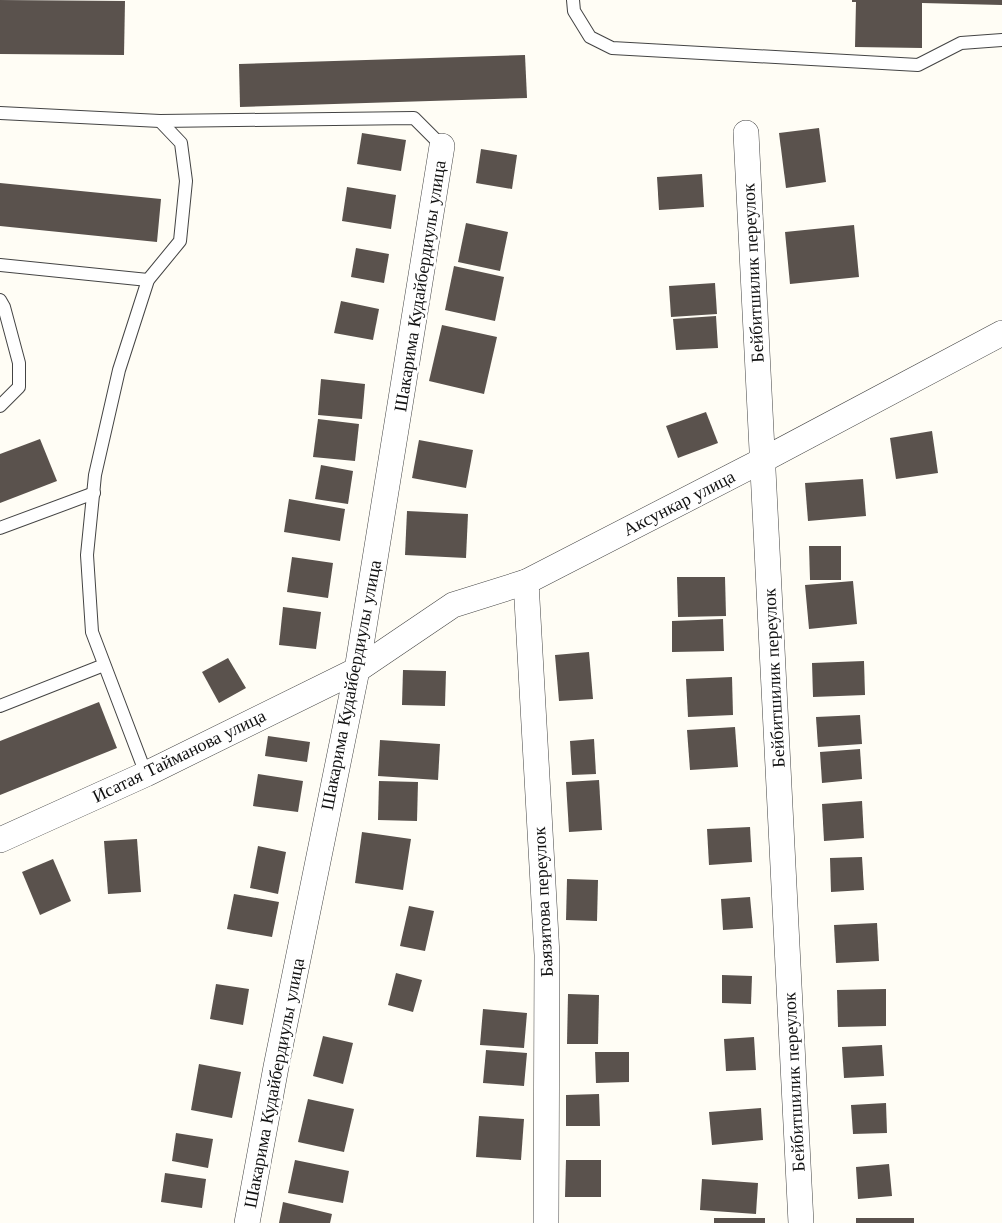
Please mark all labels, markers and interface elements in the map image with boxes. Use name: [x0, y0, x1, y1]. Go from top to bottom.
street label: Шакарима Кудайбердиулы улица: [389, 159, 451, 413]
street label: Бейбитшилик переулок: [737, 182, 769, 363]
street label: Аксункар улица: [619, 465, 739, 541]
street label: Шакарима Кудайбердиулы улица: [316, 558, 386, 812]
street label: Бейбитшилик переулок: [758, 587, 790, 768]
street label: Исатая Тайманова улица: [89, 704, 269, 808]
street label: Баязитова переулок: [528, 826, 558, 978]
street label: Шакарима Кудайбердиулы улица: [239, 956, 309, 1210]
street label: Бейбитшилик переулок: [778, 991, 810, 1172]

